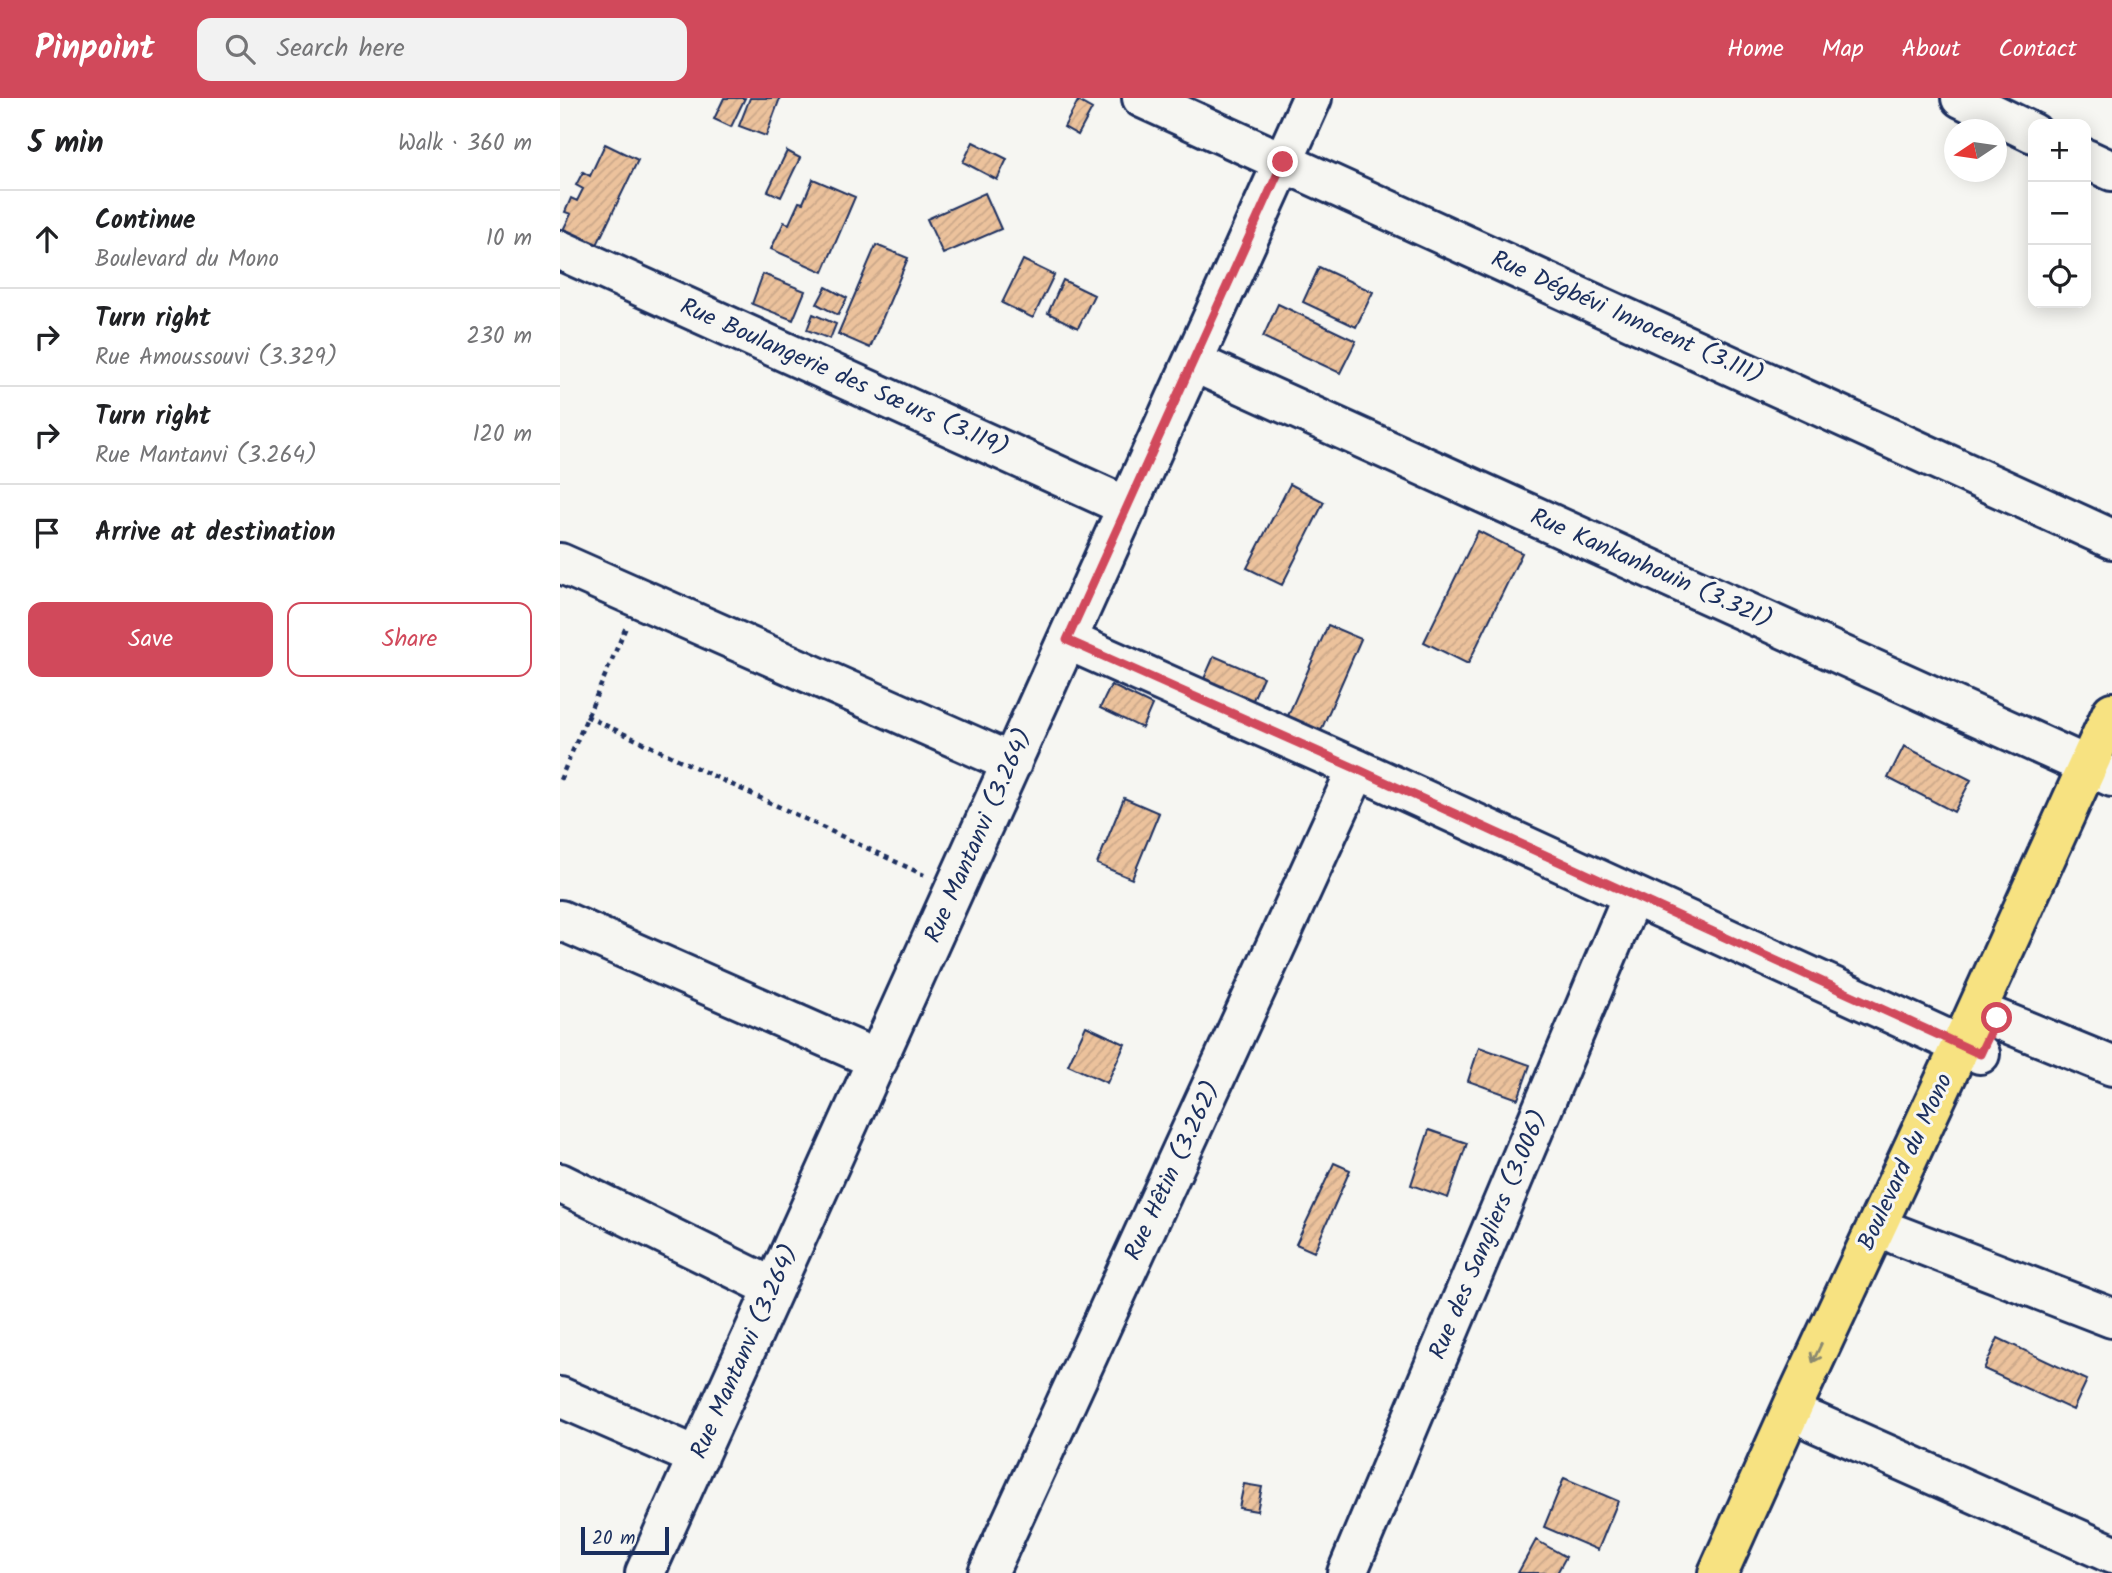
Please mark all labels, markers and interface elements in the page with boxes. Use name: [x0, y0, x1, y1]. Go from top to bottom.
search box: [197, 18, 687, 81]
text: Pinpoint: [35, 23, 155, 76]
text: Search here: [277, 28, 405, 70]
icon: search: [221, 30, 259, 68]
text: Home: [1727, 30, 1784, 69]
text: Map: [1822, 30, 1864, 69]
text: About: [1902, 30, 1960, 69]
text: Contact: [1998, 30, 2077, 69]
north arrow: [1944, 119, 2007, 182]
map controls: [2028, 119, 2091, 308]
button: +: [2028, 119, 2091, 182]
text: 5 min: [28, 120, 104, 168]
text: Walk · 360 m: [398, 126, 532, 162]
route end: [1267, 146, 1298, 177]
button: −: [2028, 182, 2091, 245]
text: Continue: [95, 200, 196, 242]
icon: ahead: [28, 220, 66, 258]
text: 10 m: [486, 221, 532, 257]
street label: Rue Dégbévi Innocent (3.111): [1484, 240, 1770, 396]
text: Boulevard du Mono: [95, 242, 279, 278]
button: locate: [2028, 245, 2091, 308]
street label: Rue Boulangerie des Sœurs (3.119): [673, 288, 1015, 468]
text: Turn right: [95, 298, 211, 340]
icon: right: [28, 318, 66, 356]
text: 230 m: [466, 319, 532, 355]
text: Rue Amoussouvi (3.329): [95, 340, 337, 376]
text: Turn right: [95, 396, 211, 438]
icon: right: [28, 416, 66, 454]
text: 120 m: [472, 417, 532, 453]
text: Rue Mantanvi (3.264): [95, 438, 317, 474]
street label: Rue Kankanhouin (3.321): [1524, 498, 1778, 640]
text: Arrive at destination: [95, 512, 335, 554]
icon: arrive: [28, 514, 66, 552]
button: Save: [28, 602, 273, 677]
button: Share: [287, 602, 532, 677]
street label: Rue Mantanvi (3.264): [914, 722, 1044, 950]
route start: [1981, 1002, 2012, 1033]
street label: Boulevard du Mono: [1848, 1067, 1964, 1257]
street label: Rue Hêtin (3.262): [1114, 1075, 1232, 1267]
street label: Rue des Sangliers (3.006): [1419, 1104, 1559, 1366]
street label: Rue Mantanvi (3.264): [680, 1238, 810, 1466]
one-way arrow: [1810, 1342, 1823, 1363]
scale bar: [581, 1524, 668, 1556]
text: 20 m: [592, 1524, 635, 1554]

